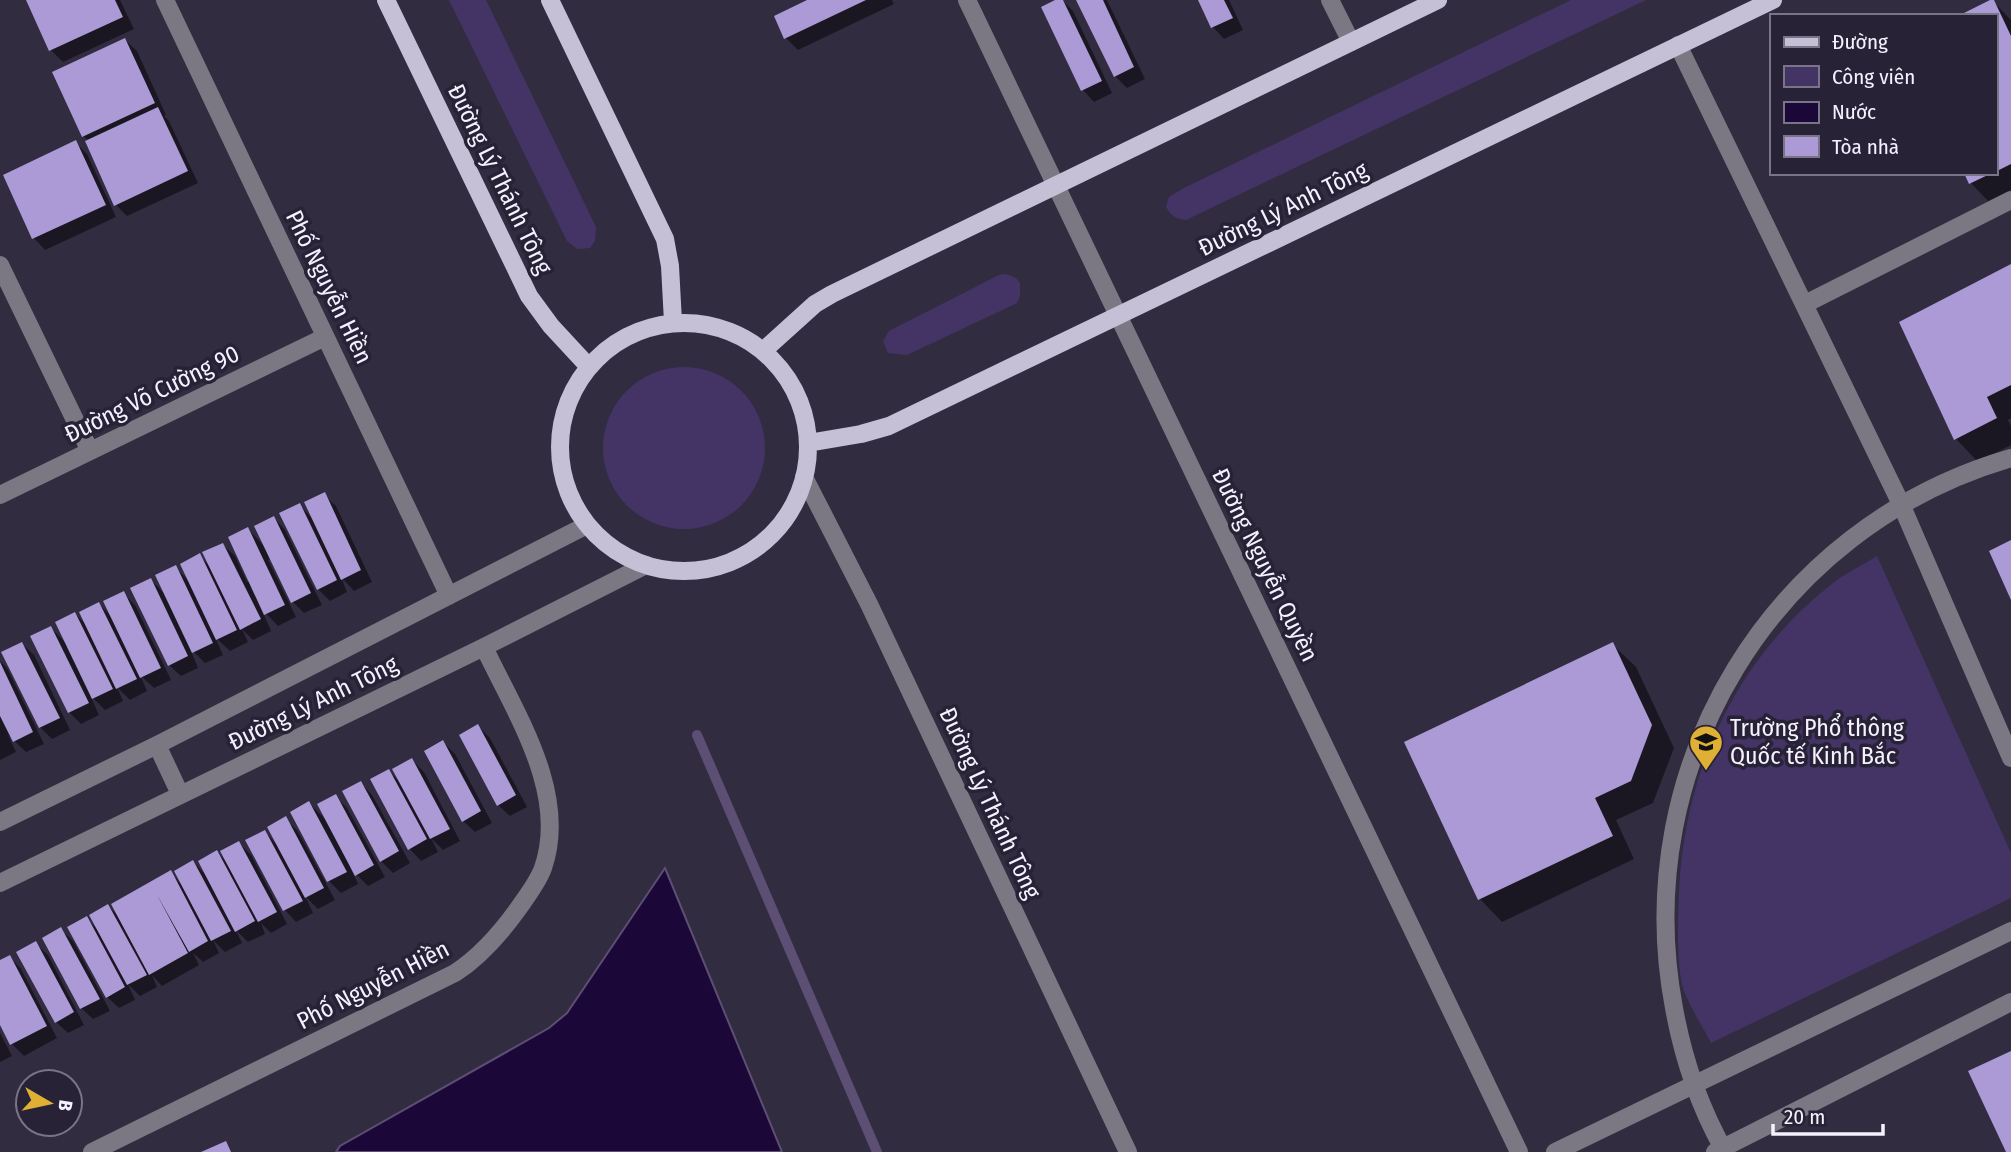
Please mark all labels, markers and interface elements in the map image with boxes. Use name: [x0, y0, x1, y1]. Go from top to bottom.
legend: [1770, 14, 1997, 175]
text: Đường: [1832, 29, 1888, 55]
text: Công viên: [1832, 64, 1915, 90]
street label: Đường Lý Thánh Tông: [442, 79, 558, 279]
text: Nước: [1832, 99, 1876, 125]
text: Tòa nhà: [1832, 134, 1899, 160]
street label: Đường Lý Anh Tông: [1194, 156, 1373, 262]
street label: Phố Nguyễn Hiền: [280, 206, 378, 368]
street label: Đường Võ Cường 90: [60, 340, 244, 448]
street label: Đường Nguyễn Quyền: [1206, 464, 1324, 666]
street label: Đường Lý Anh Tông: [224, 650, 403, 756]
street label: Đường Lý Thánh Tông: [933, 703, 1047, 904]
place label: Trường Phổ thông Quốc tế Kinh Bắc: [1730, 712, 1905, 770]
school or university icon: Trường Phổ thông Quốc tế Kinh Bắc: [1687, 723, 1725, 772]
street label: Phố Nguyễn Hiền: [292, 935, 454, 1035]
north arrow: [14, 1068, 84, 1138]
scale bar: [1773, 1092, 1883, 1136]
text: B: [53, 1099, 77, 1113]
text: 20 m: [1784, 1104, 1825, 1130]

